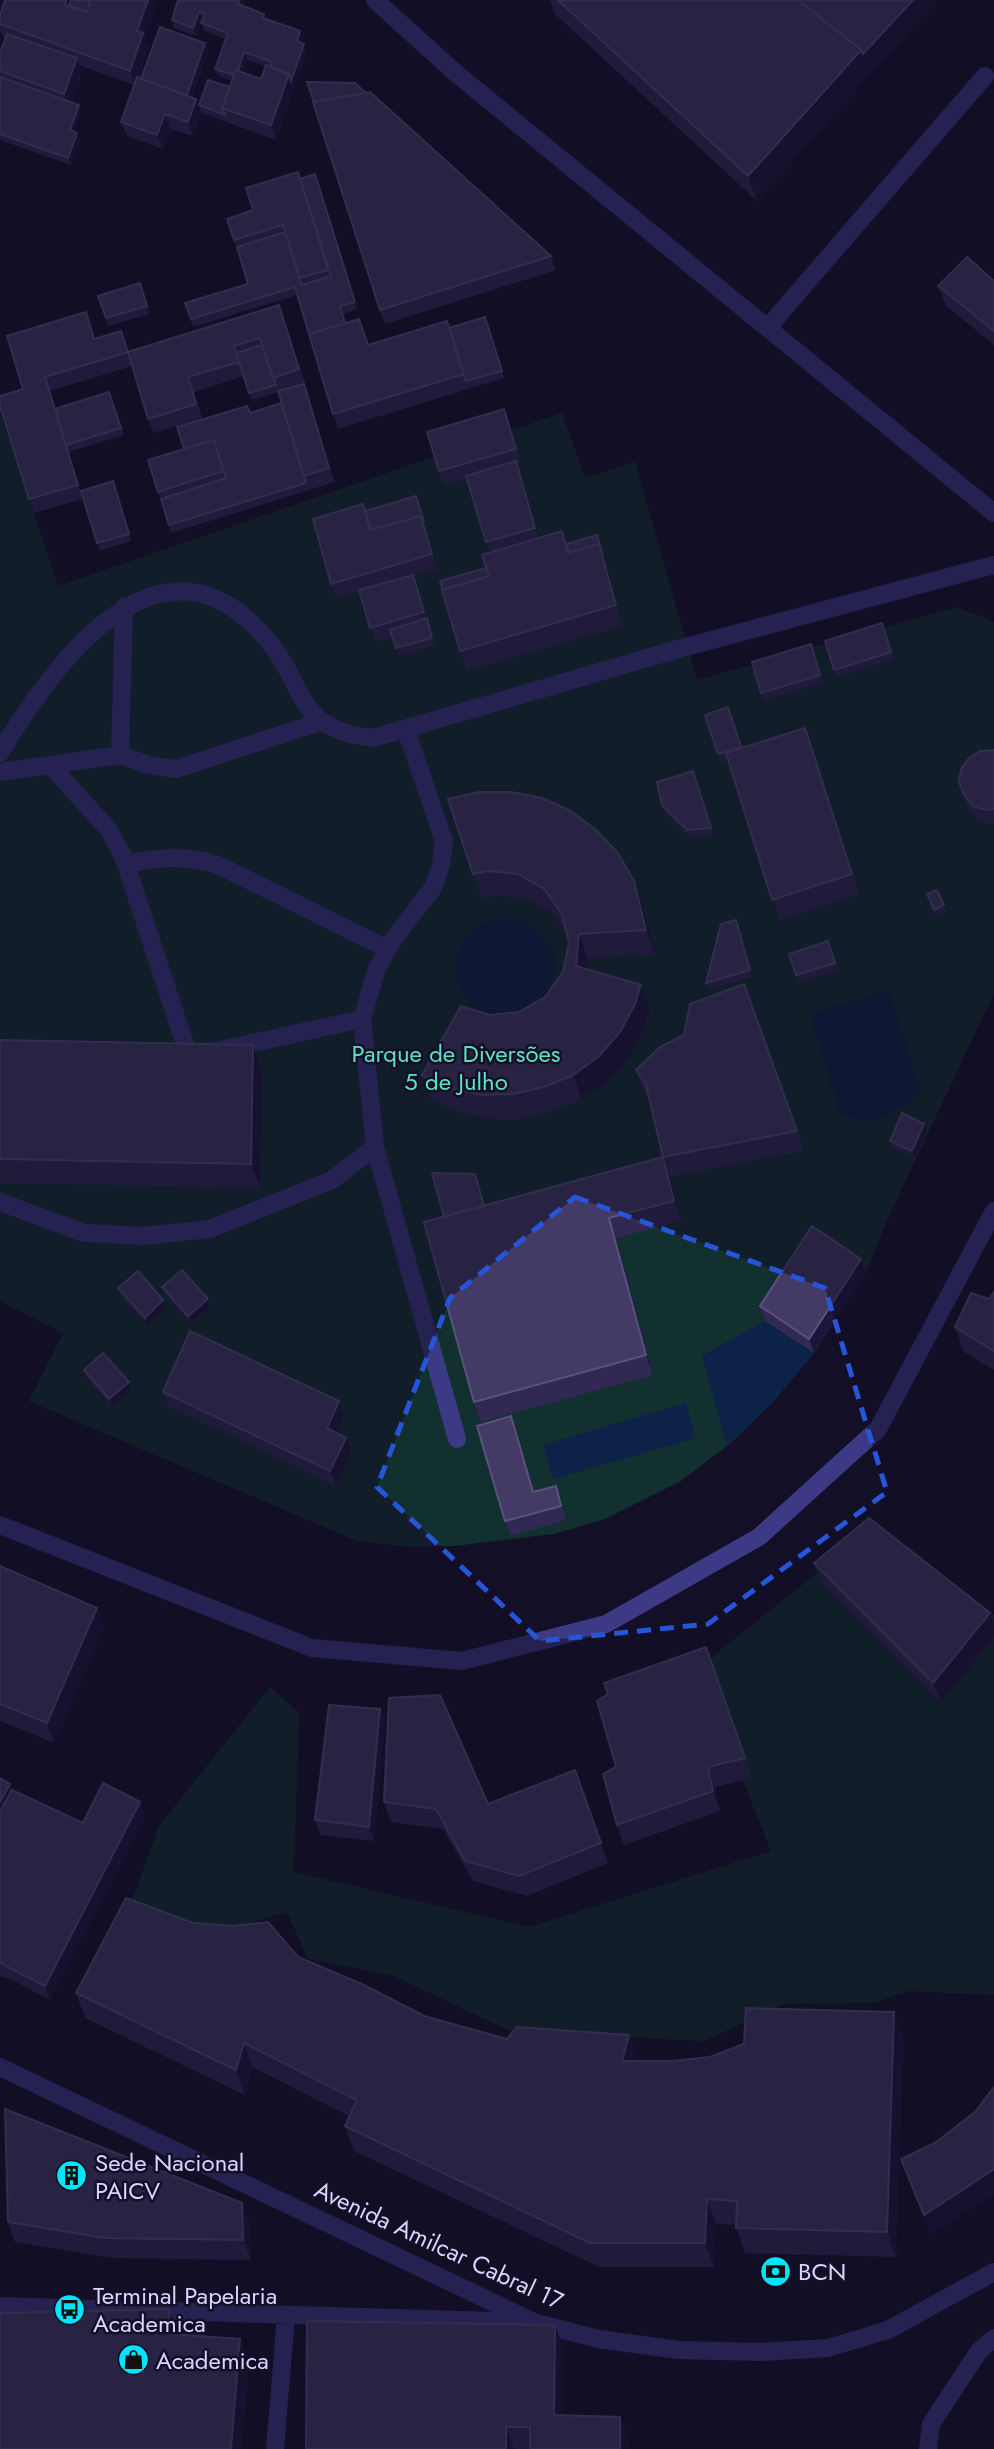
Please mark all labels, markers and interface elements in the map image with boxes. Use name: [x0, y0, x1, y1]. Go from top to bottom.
park label: Parque de Diversões 5 de Julho: [351, 1036, 561, 1099]
place label: Sede Nacional PAICV: [95, 2145, 244, 2208]
building icon: Sede Nacional PAICV: [55, 2159, 89, 2193]
street label: Avenida Amilcar Cabral 17: [309, 2172, 569, 2318]
bank icon: BCN: [758, 2254, 792, 2288]
place label: BCN: [798, 2254, 846, 2289]
place label: Terminal Papelaria Academica: [93, 2278, 277, 2341]
bus stop icon: Terminal Papelaria Academica: [53, 2292, 87, 2326]
shop icon: Academica: [116, 2343, 150, 2377]
place label: Academica: [156, 2343, 269, 2378]

